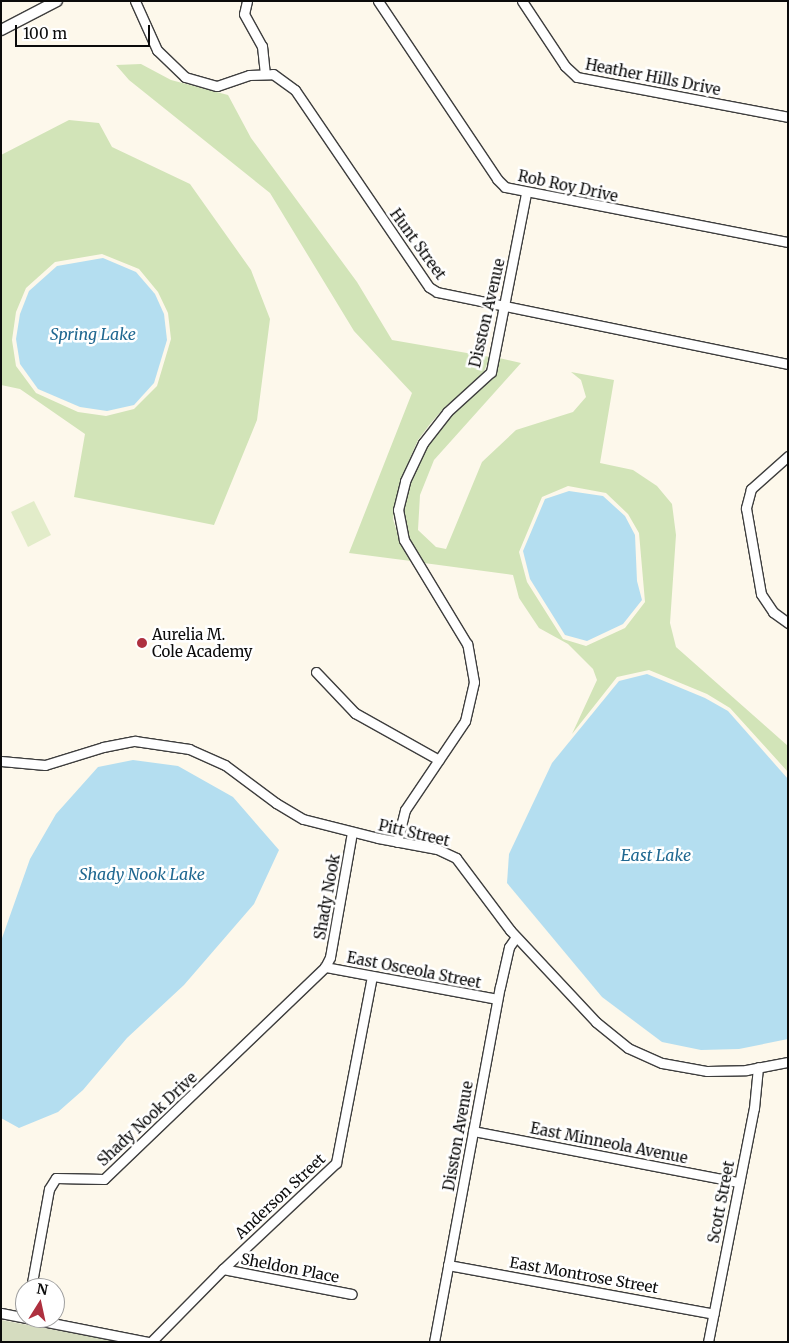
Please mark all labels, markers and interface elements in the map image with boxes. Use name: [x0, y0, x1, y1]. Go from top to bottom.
scale bar: [18, 15, 152, 47]
text: 100 m: [23, 24, 67, 43]
street label: Heather Hills Drive: [584, 55, 722, 99]
street label: Rob Roy Drive: [516, 167, 620, 205]
street label: Hunt Street: [386, 205, 450, 283]
street label: Disston Avenue: [466, 257, 508, 369]
water label: Spring Lake: [50, 324, 136, 344]
place label: Aurelia M. Cole Academy: [152, 625, 253, 660]
marker: Aurelia M. Cole Academy: [136, 637, 148, 649]
street label: Pitt Street: [377, 816, 451, 850]
water label: East Lake: [621, 845, 691, 865]
street label: Shady Nook: [311, 853, 343, 941]
water label: Shady Nook Lake: [79, 864, 205, 884]
street label: East Osceola Street: [345, 948, 483, 992]
street label: Shady Nook Drive: [94, 1068, 200, 1170]
street label: Disston Avenue: [439, 1080, 477, 1192]
street label: East Minneola Avenue: [529, 1119, 689, 1167]
street label: Anderson Street: [231, 1150, 329, 1242]
street label: Scott Street: [704, 1159, 738, 1245]
street label: Sheldon Place: [239, 1250, 341, 1286]
street label: East Montrose Street: [508, 1253, 660, 1297]
north arrow: [15, 1278, 65, 1328]
text: N: [35, 1279, 49, 1299]

